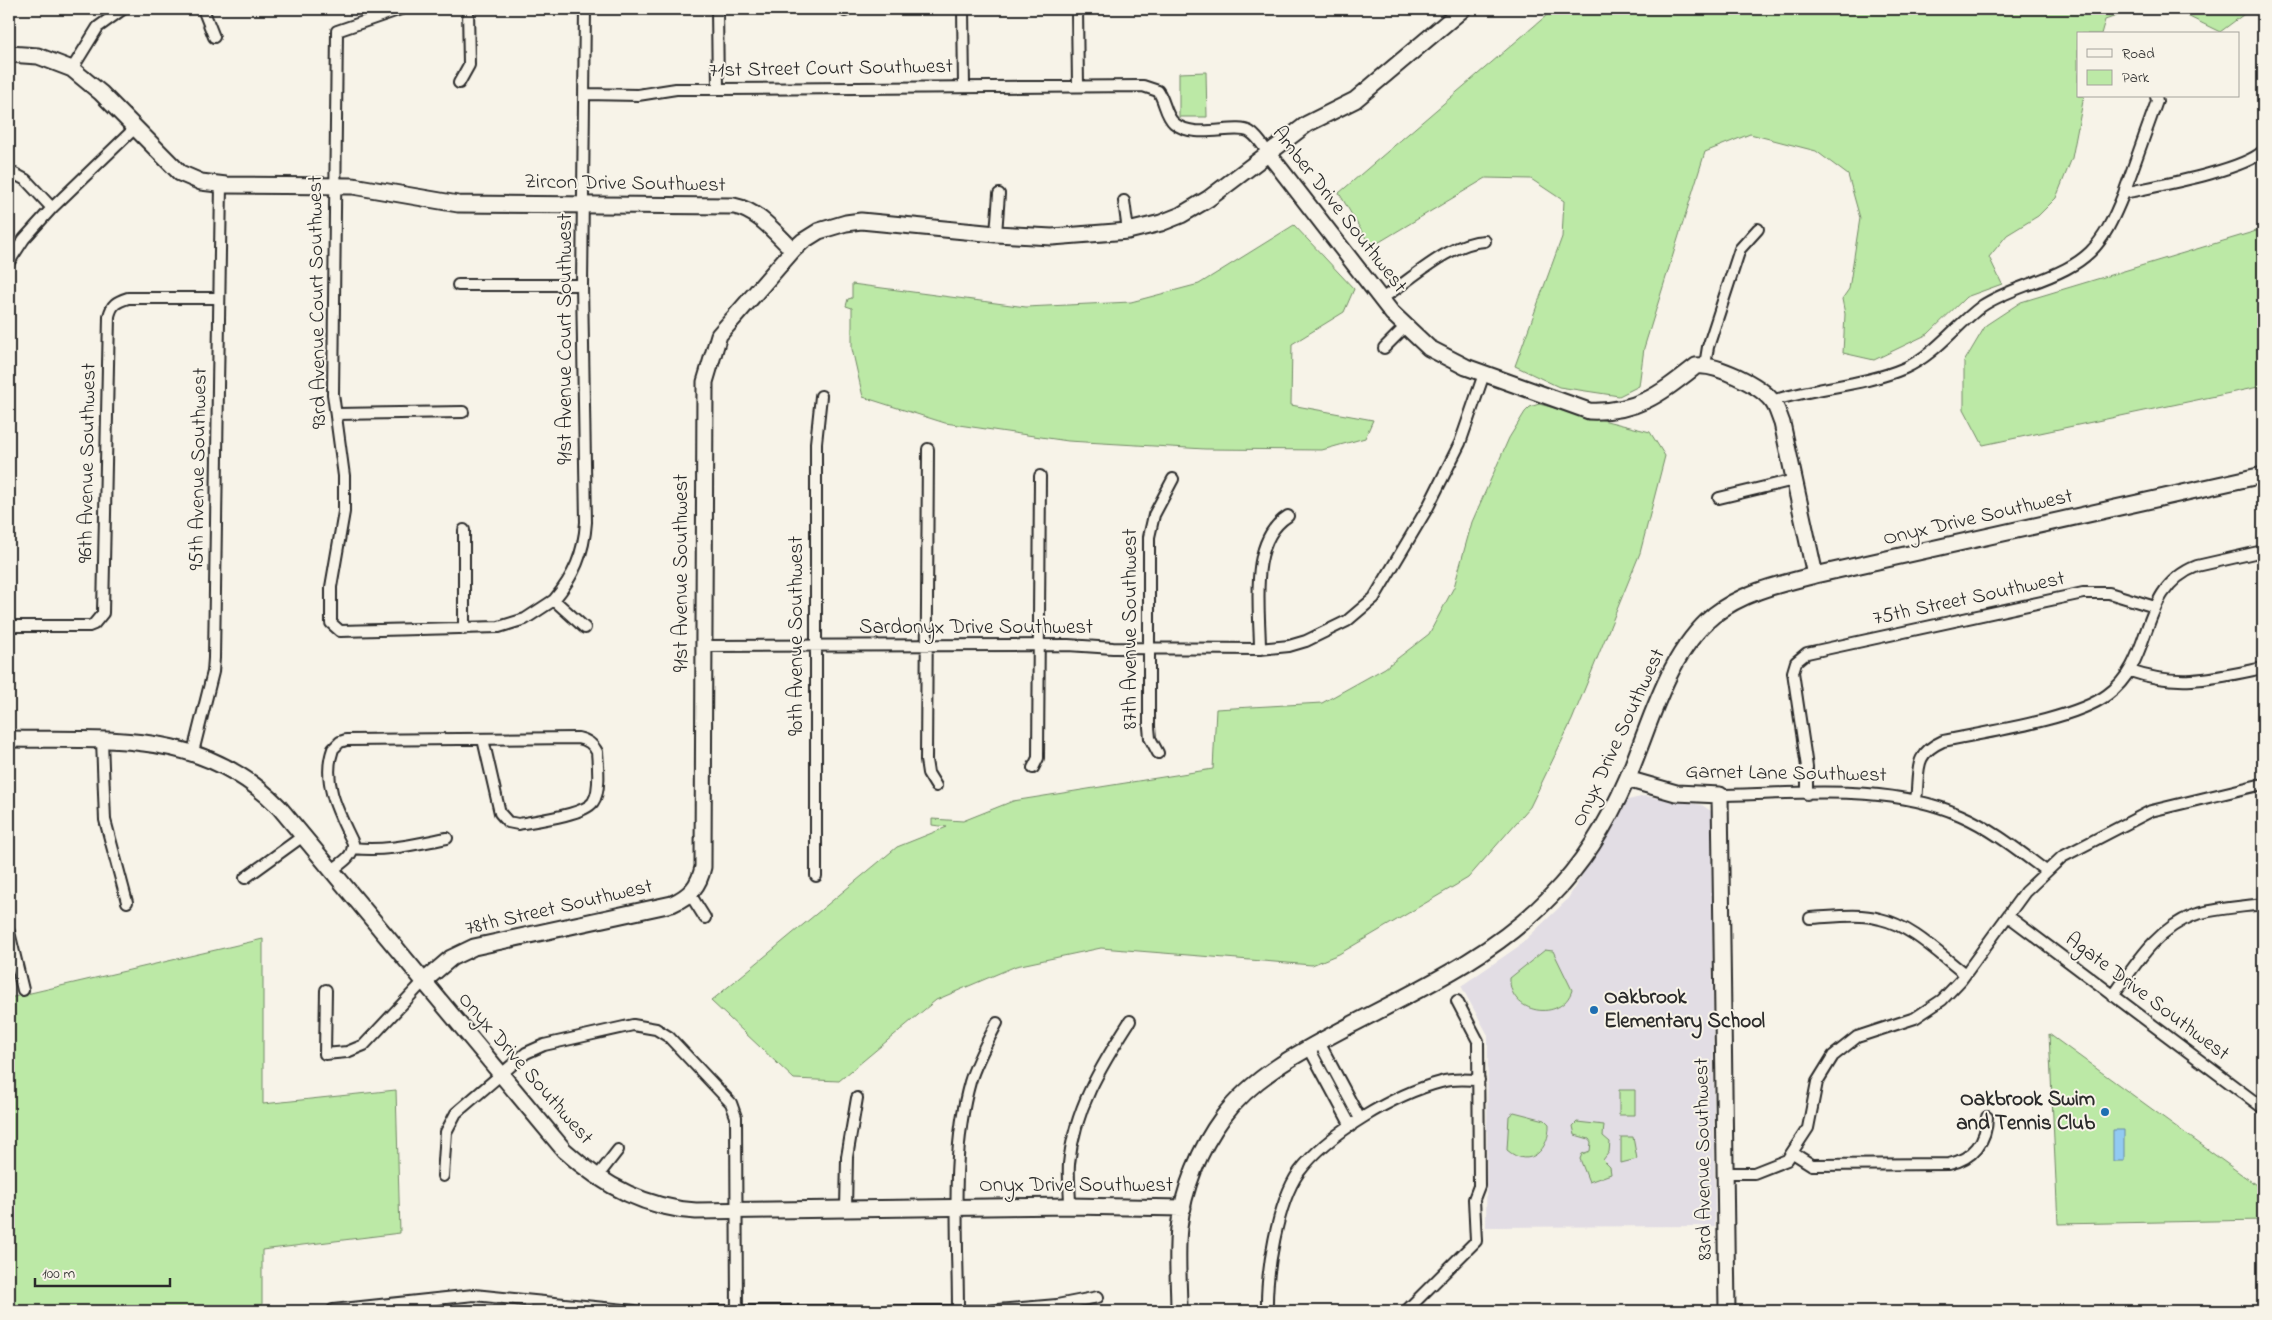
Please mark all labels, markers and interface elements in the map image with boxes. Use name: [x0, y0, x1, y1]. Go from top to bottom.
legend: [2077, 32, 2240, 98]
text: Road: [2122, 43, 2155, 65]
street label: 71st Street Court Southwest: [709, 52, 953, 86]
text: Park: [2122, 67, 2150, 89]
street label: Amber Drive Southwest: [1264, 120, 1414, 300]
street label: Zircon Drive Southwest: [524, 167, 726, 201]
street label: 93rd Avenue Court Southwest: [301, 175, 335, 429]
street label: 91st Avenue Court Southwest: [551, 213, 581, 465]
street label: 96th Avenue Southwest: [71, 363, 105, 563]
street label: 95th Avenue Southwest: [182, 367, 216, 571]
street label: 91st Avenue Southwest: [667, 474, 697, 672]
street label: Onyx Drive Southwest: [1880, 482, 2076, 556]
street label: 87th Avenue Southwest: [1116, 528, 1146, 730]
street label: 90th Avenue Southwest: [782, 536, 812, 736]
street label: 75th Street Southwest: [1870, 564, 2068, 634]
street label: Sardonyx Drive Southwest: [859, 613, 1093, 645]
street label: Onyx Drive Southwest: [1564, 644, 1675, 833]
street label: Garnet Lane Southwest: [1685, 757, 1887, 791]
street label: 78th Street Southwest: [462, 872, 656, 944]
street label: Agate Drive Southwest: [2057, 925, 2235, 1070]
place label: Oakbrook Elementary School: [1604, 983, 1766, 1039]
street label: Onyx Drive Southwest: [449, 986, 600, 1153]
marker: Oakbrook Elementary School: [1588, 1004, 1600, 1016]
street label: 83rd Avenue Southwest: [1687, 1058, 1721, 1260]
place label: Oakbrook Swim and Tennis Club: [1956, 1085, 2096, 1139]
marker: Oakbrook Swim and Tennis Club: [2099, 1106, 2111, 1118]
street label: Onyx Drive Southwest: [979, 1171, 1173, 1203]
scale bar: [35, 1255, 170, 1287]
text: 100 m: [42, 1263, 75, 1285]

